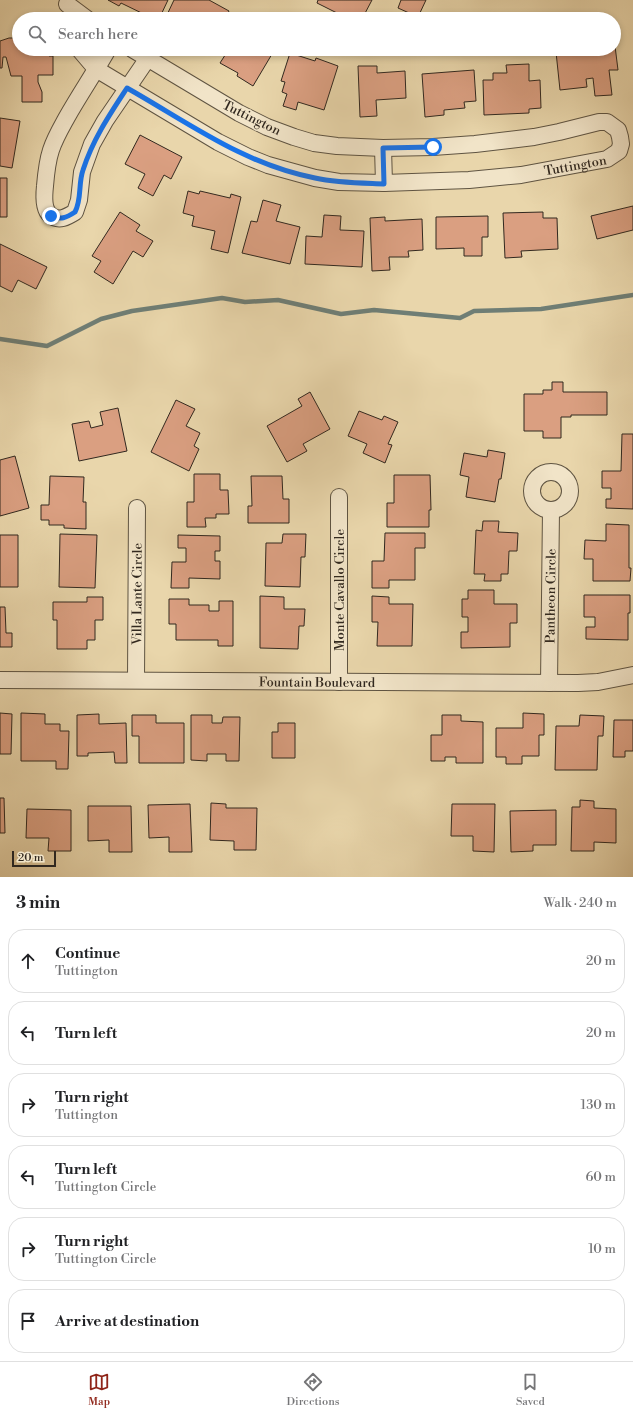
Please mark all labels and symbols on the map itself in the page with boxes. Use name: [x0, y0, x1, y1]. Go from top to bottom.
street label: Tuttington: [220, 97, 284, 139]
route start: [424, 138, 442, 156]
street label: Tuttington: [543, 152, 608, 180]
route end: [42, 207, 60, 225]
street label: Monte Cavallo Circle: [332, 529, 348, 651]
street label: Villa Lante Circle: [129, 542, 146, 646]
street label: Pantheon Circle: [542, 548, 560, 644]
street label: Fountain Boulevard: [259, 674, 376, 691]
scale bar: [12, 849, 56, 868]

